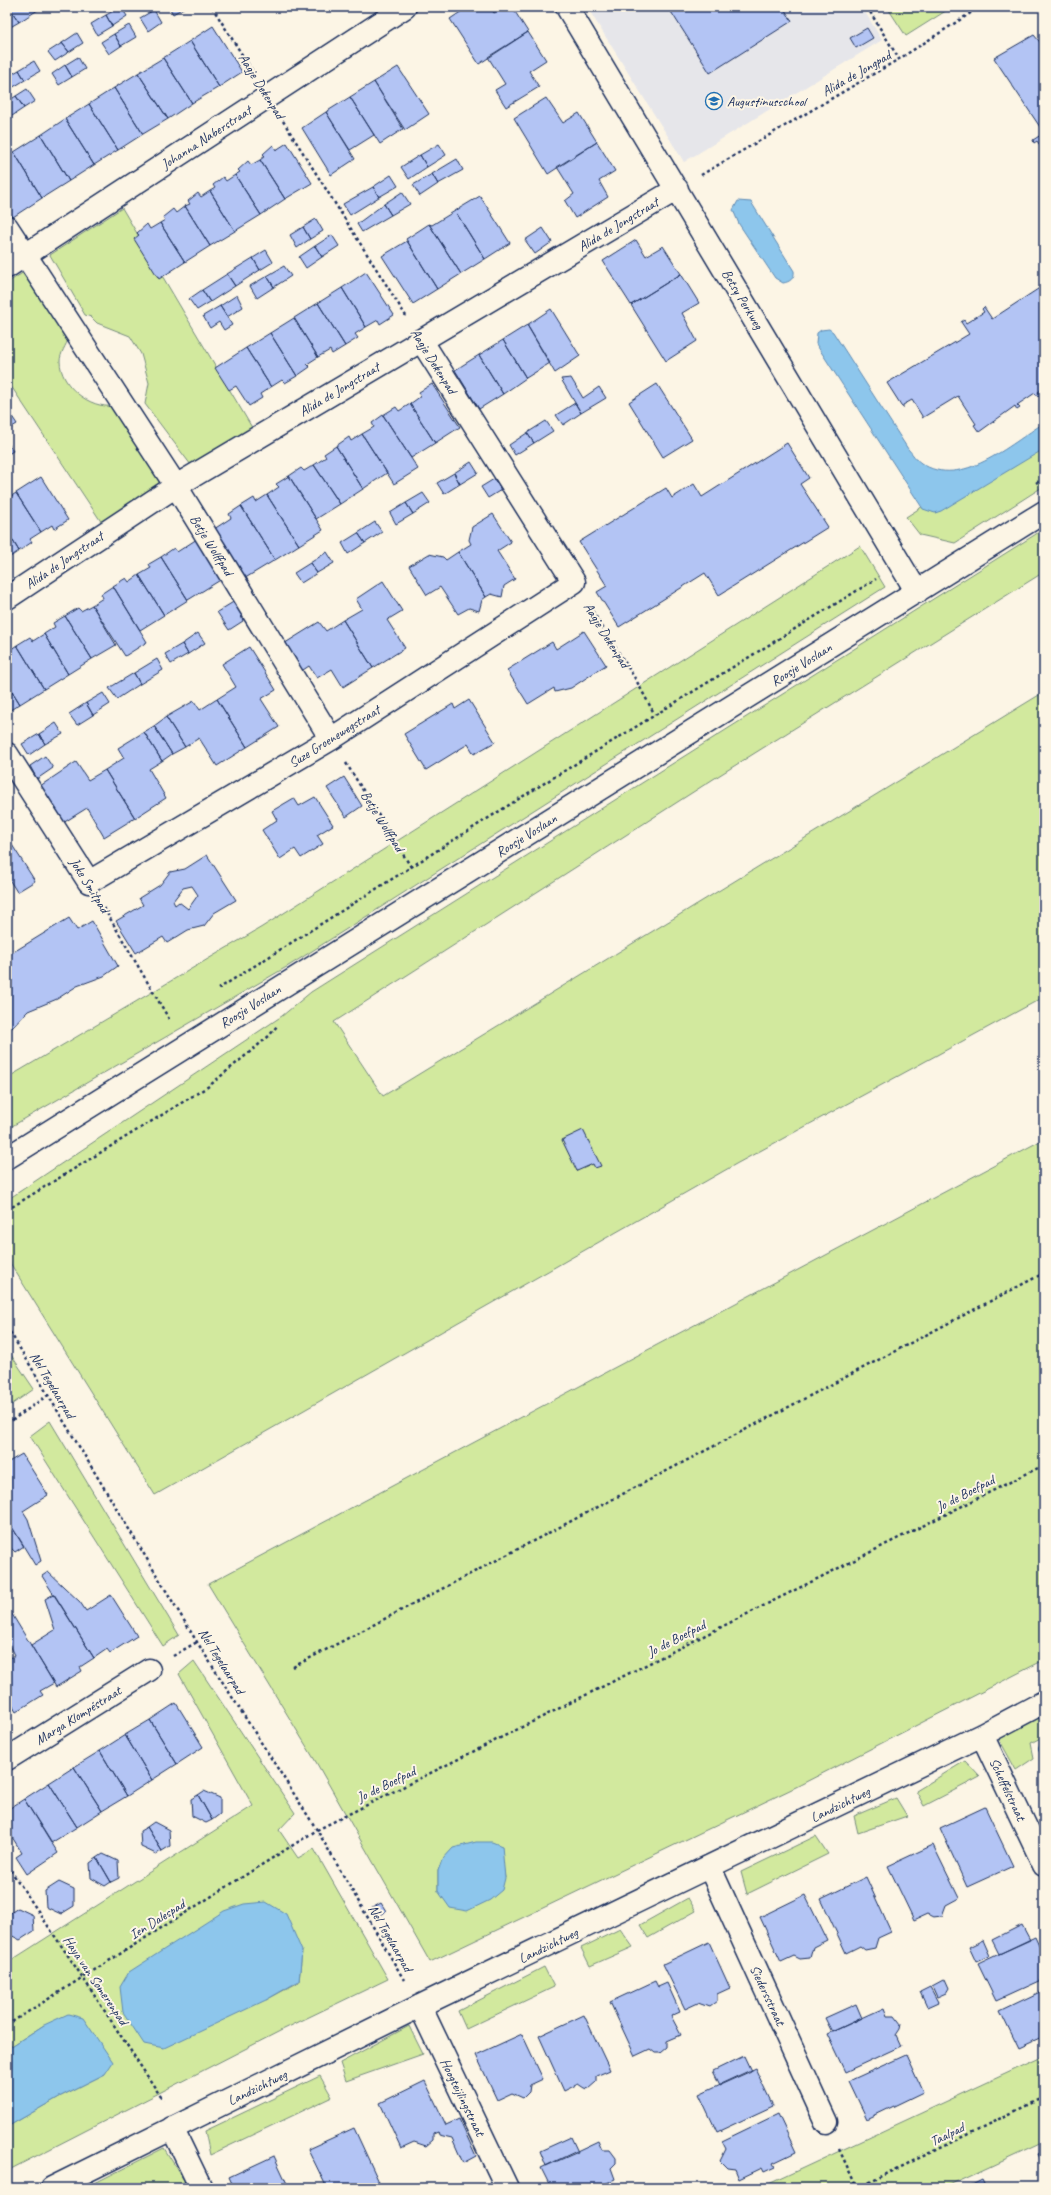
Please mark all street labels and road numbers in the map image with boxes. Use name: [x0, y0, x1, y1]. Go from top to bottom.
street label: Alida de Jongpad: [819, 46, 896, 100]
street label: Aagje Dekenpad: [235, 50, 290, 124]
street label: Johanna Naberstraat: [157, 101, 257, 173]
street label: Alida de Jongstraat: [575, 193, 664, 255]
street label: Betsy Perkweg: [718, 266, 768, 333]
street label: Aagje Dekenpad: [407, 325, 462, 399]
street label: Alida de Jongstraat: [296, 358, 385, 420]
street label: Betje Wolffpad: [186, 512, 238, 581]
street label: Alida de Jongstraat: [22, 527, 109, 593]
street label: Aagje Dekenpad: [580, 599, 635, 673]
street label: Roosje Voslaan: [767, 639, 836, 690]
street label: Suze Groenewegstraat: [285, 700, 385, 771]
street label: Betje Wolffpad: [357, 788, 409, 857]
street label: Roosje Voslaan: [492, 810, 561, 861]
street label: Joke Smitpad: [65, 854, 114, 918]
street label: Roosje Voslaan: [216, 981, 285, 1032]
street label: Nel Tegelaarpad: [26, 1349, 80, 1424]
street label: Jo de Boefpad: [932, 1470, 999, 1516]
street label: Jo de Boefpad: [643, 1615, 710, 1661]
street label: Nel Tegelaarpad: [195, 1625, 250, 1699]
street label: Marga Klompéstraat: [32, 1682, 125, 1749]
street label: Scheffelstraat: [986, 1755, 1030, 1825]
street label: Jo de Boefpad: [353, 1762, 421, 1806]
street label: Landzichtweg: [808, 1782, 873, 1826]
street label: Ien Dalespad: [126, 1894, 190, 1943]
street label: Nel Tegelaarpad: [365, 1902, 418, 1977]
street label: Landzichtweg: [516, 1923, 581, 1967]
street label: Haya van Somerenpad: [59, 1932, 133, 2030]
street label: Siedersstraat: [746, 1962, 790, 2029]
street label: Hoogteijlingstraat: [436, 2055, 489, 2140]
street label: Landzichtweg: [225, 2065, 290, 2109]
street label: Taalpad: [927, 2118, 969, 2150]

